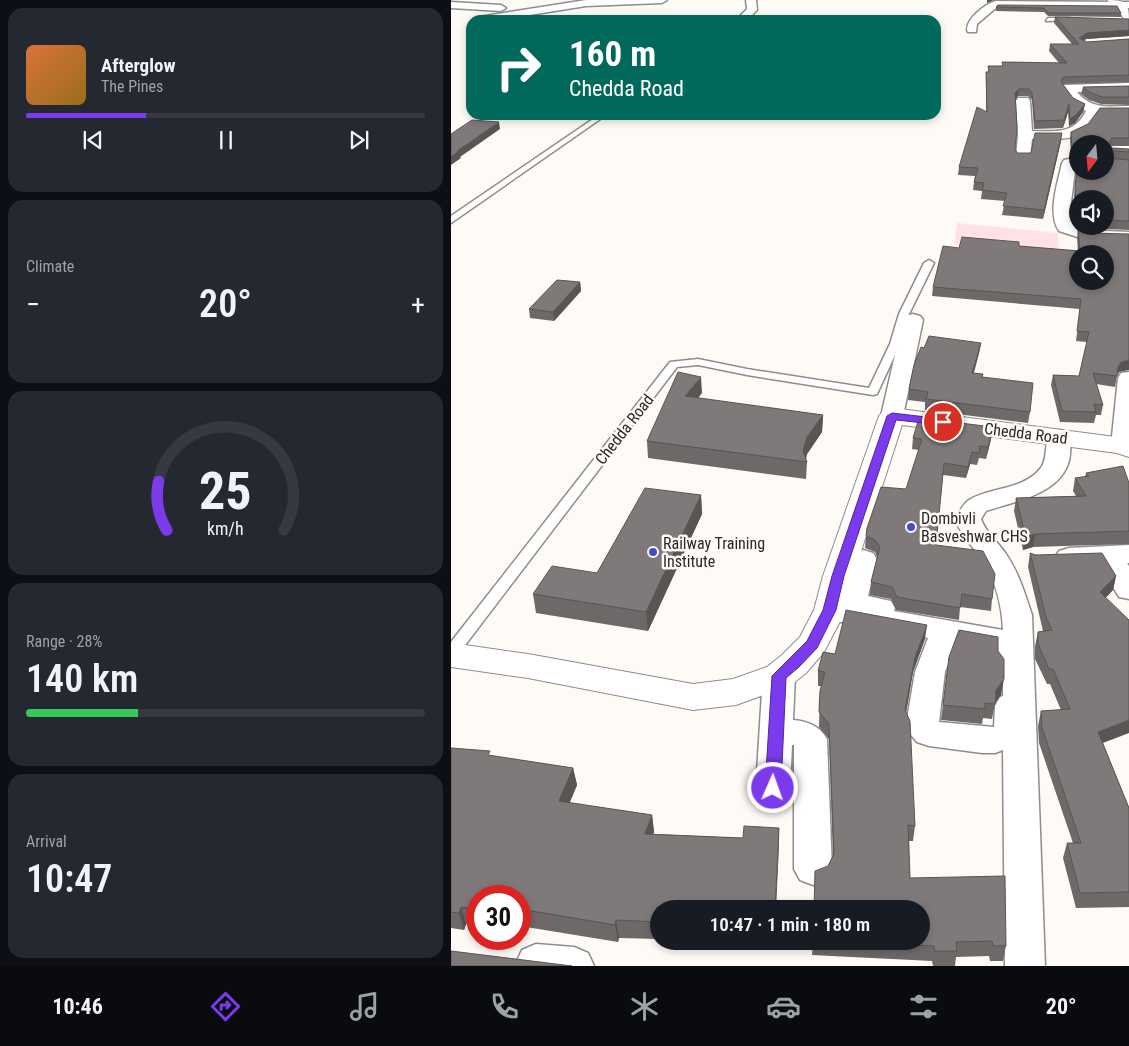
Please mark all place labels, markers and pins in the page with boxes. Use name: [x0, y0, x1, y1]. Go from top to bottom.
pin: [922, 401, 964, 443]
place label: Dombivli Basveshwar CHS: [921, 509, 1028, 546]
marker: Dombivli Basveshwar CHS: [905, 521, 917, 533]
place label: Railway Training Institute: [663, 534, 765, 571]
marker: Railway Training Institute: [647, 546, 659, 558]

